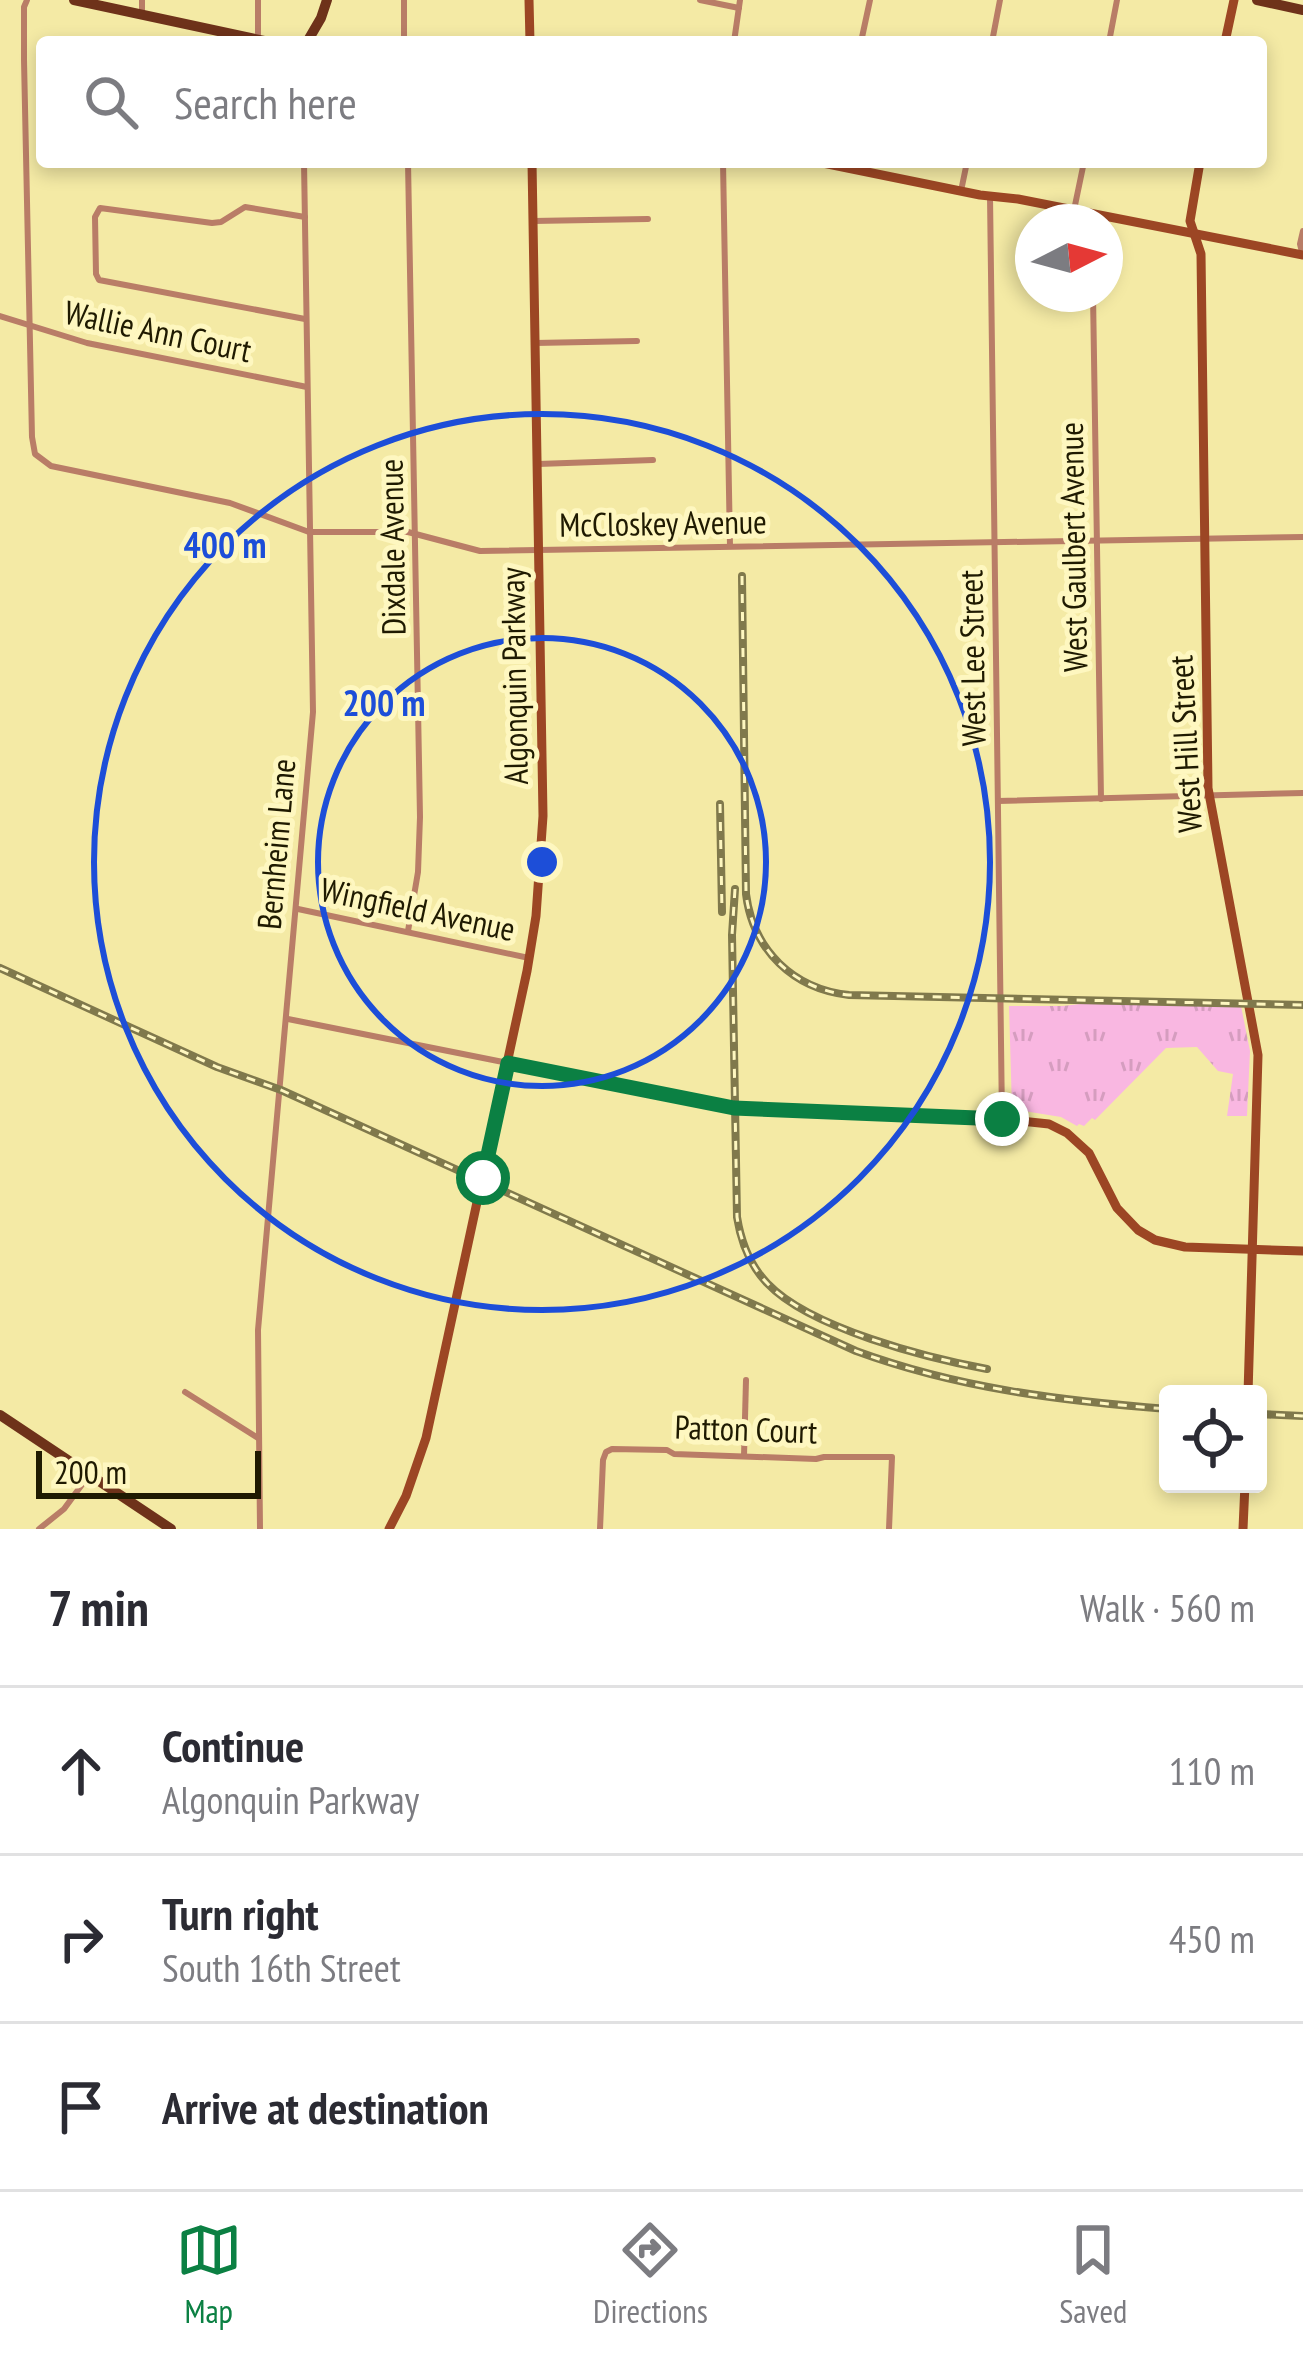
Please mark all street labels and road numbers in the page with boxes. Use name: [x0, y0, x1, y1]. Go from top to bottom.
street label: Wallie Ann Court: [61, 290, 255, 371]
street label: West Gaulbert Avenue: [1049, 422, 1096, 672]
street label: Dixdale Avenue: [368, 458, 415, 636]
street label: McCloskey Avenue: [559, 499, 767, 546]
street label: Algonquin Parkway: [490, 566, 537, 785]
street label: West Lee Street: [948, 569, 995, 747]
street label: West Hill Street: [1158, 654, 1211, 834]
street label: Bernheim Lane: [247, 757, 304, 931]
street label: Wingfield Avenue: [317, 867, 519, 950]
street label: Patton Court: [674, 1405, 818, 1452]

